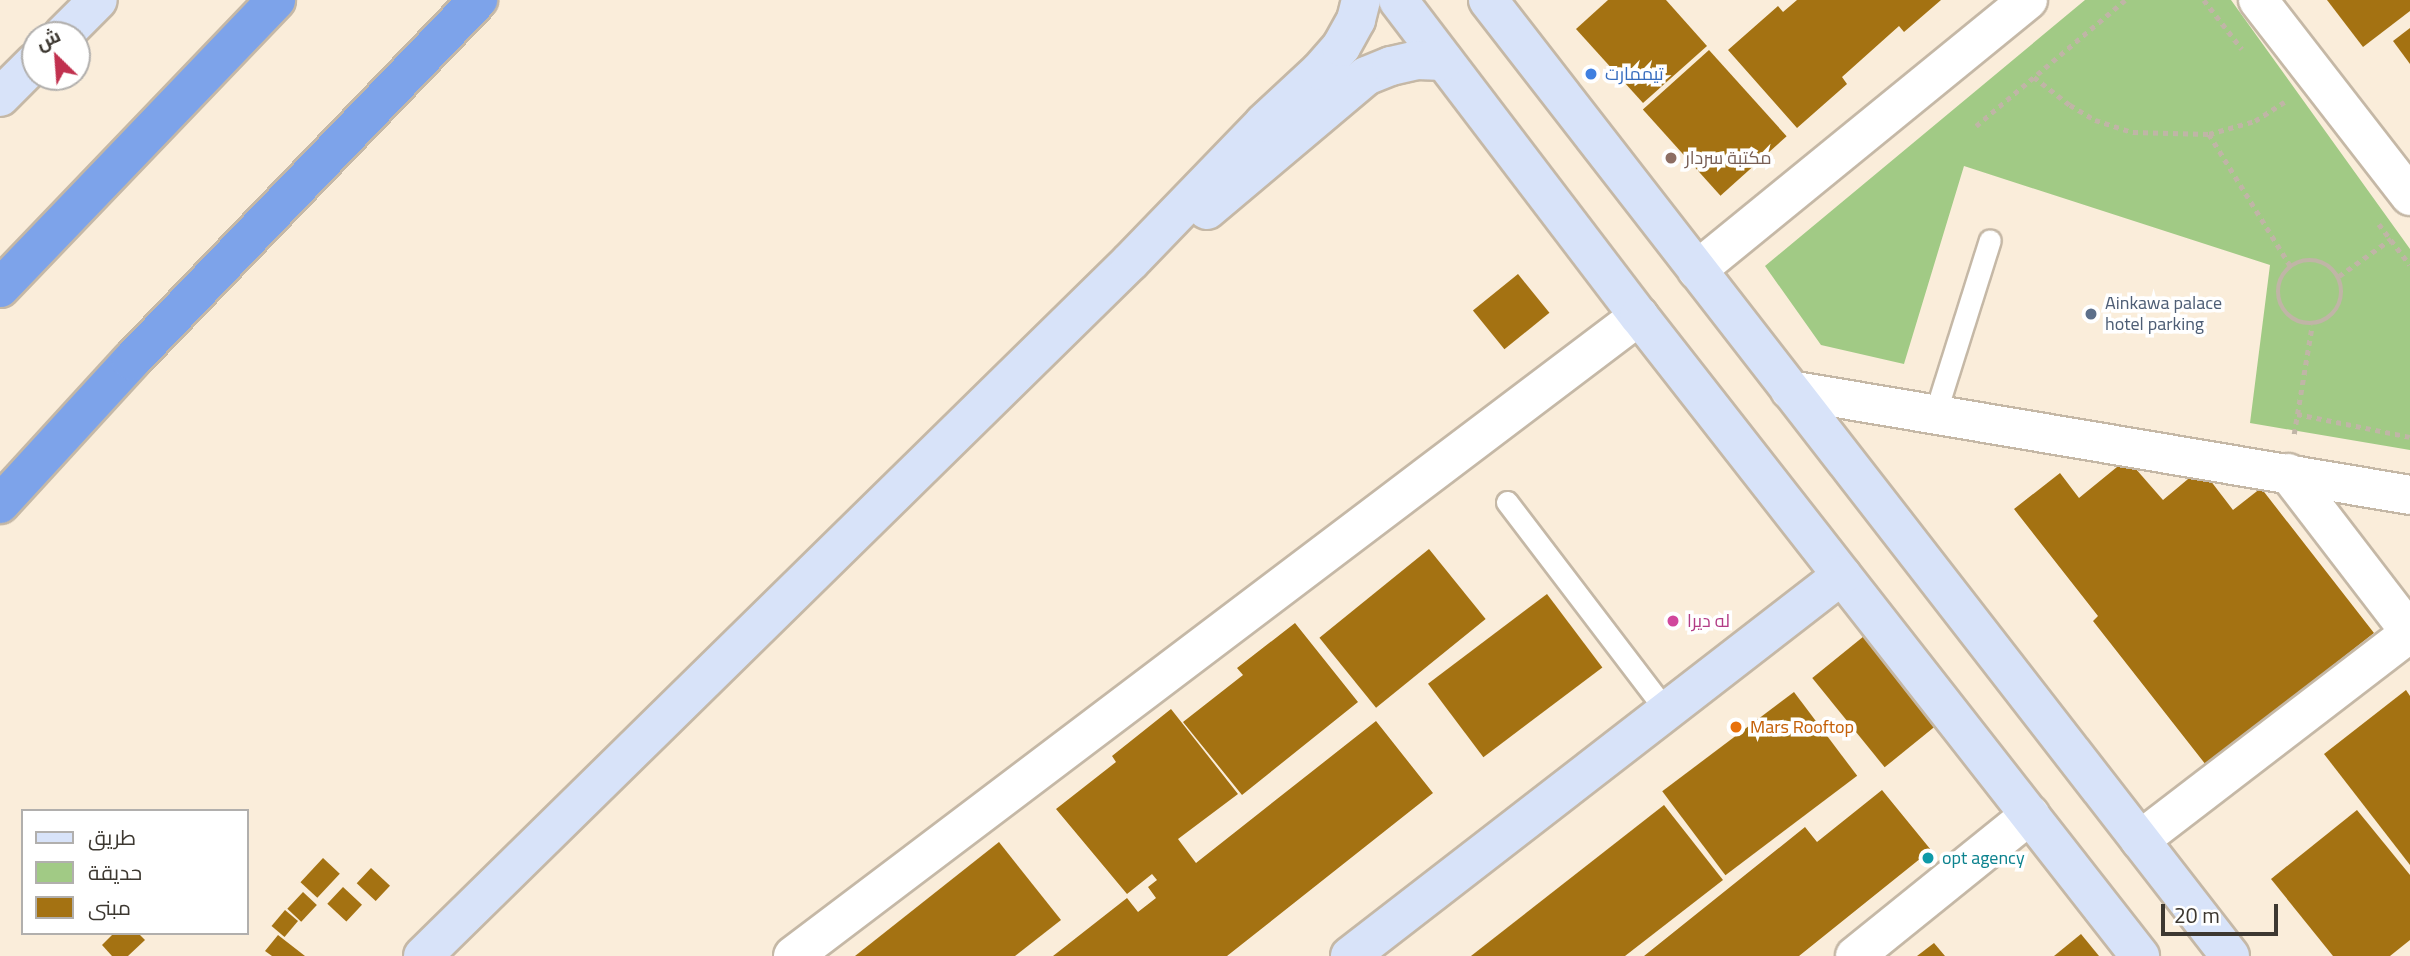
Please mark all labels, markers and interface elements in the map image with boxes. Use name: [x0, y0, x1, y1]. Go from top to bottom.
text: ش: [29, 17, 67, 60]
north arrow: [21, 21, 91, 91]
place label: تیممارت: [1605, 63, 1664, 85]
marker: تیممارت: [1583, 66, 1599, 82]
place label: مكتبة سردار: [1685, 147, 1772, 169]
marker: مكتبة سردار: [1663, 150, 1679, 166]
place label: Ainkawa palace hotel parking: [2105, 293, 2222, 336]
marker: Ainkawa palace hotel parking: [2083, 306, 2099, 322]
place label: له ديرا: [1687, 610, 1730, 632]
marker: له ديرا: [1665, 613, 1681, 629]
place label: Mars Rooftop: [1750, 716, 1854, 738]
marker: Mars Rooftop: [1728, 719, 1744, 735]
legend: [21, 809, 248, 935]
text: طريق: [88, 818, 136, 857]
place label: opt agency: [1942, 847, 2025, 869]
marker: opt agency: [1920, 850, 1936, 866]
text: حديقة: [88, 853, 142, 892]
text: مبنى: [88, 888, 131, 927]
scale bar: [2165, 890, 2282, 934]
text: 20 m: [2174, 896, 2220, 935]

